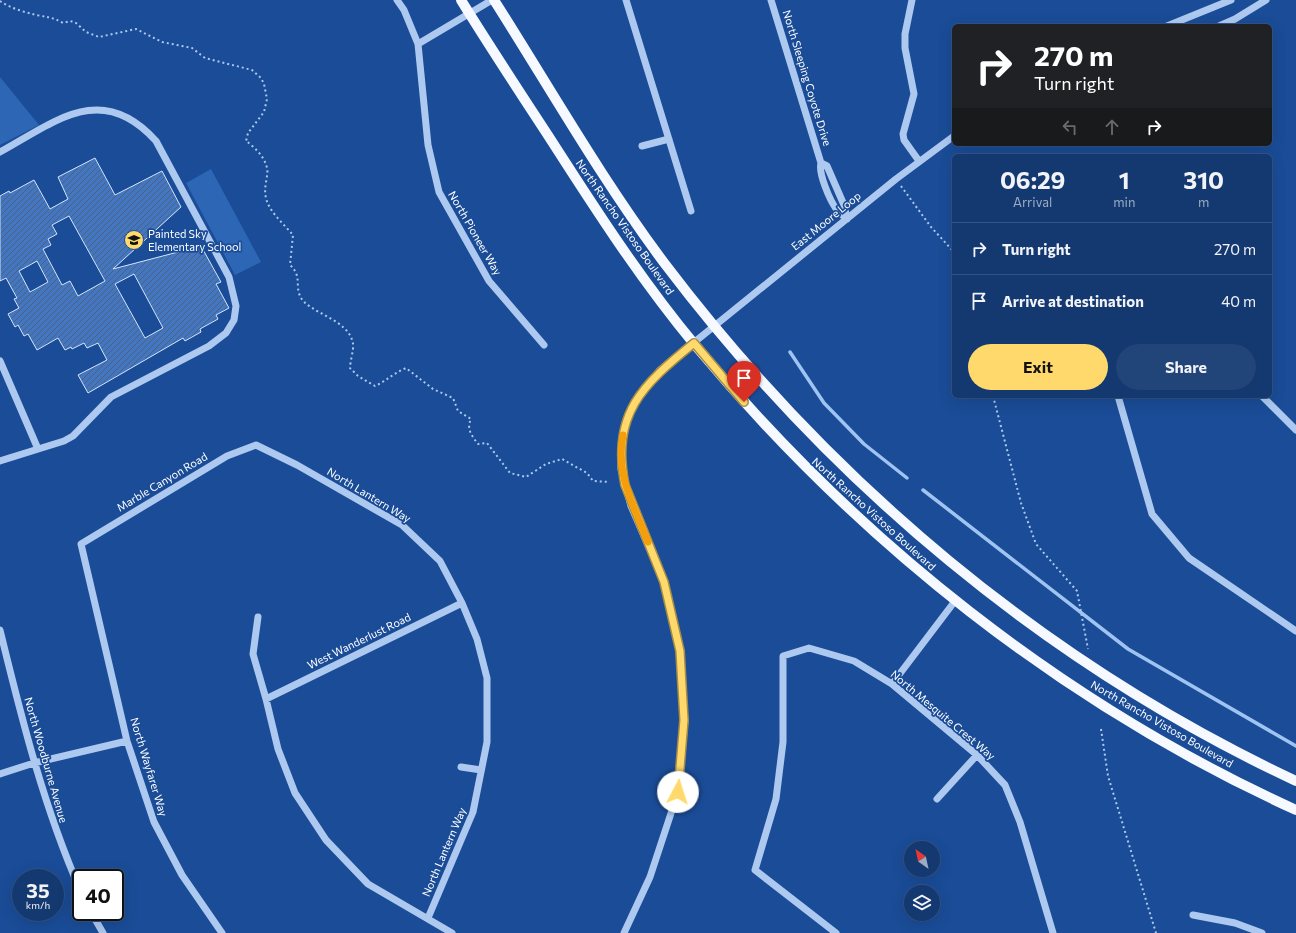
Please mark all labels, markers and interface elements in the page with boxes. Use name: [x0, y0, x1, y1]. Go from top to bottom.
street label: North Sleeping Coyote Drive: [781, 8, 834, 148]
text: 270 m: [1034, 38, 1113, 72]
icon: right: [968, 40, 1020, 92]
text: Turn right: [1034, 72, 1114, 94]
icon: left: [1059, 116, 1081, 138]
icon: ahead: [1101, 116, 1123, 138]
icon: right: [1143, 116, 1165, 138]
street label: North Rancho Vistoso Boulevard: [574, 157, 677, 297]
text: 06:29: [1000, 165, 1065, 194]
text: 1: [1119, 165, 1130, 194]
text: 310: [1183, 165, 1224, 194]
street label: North Pioneer Way: [446, 188, 505, 277]
street label: East Moore Loop: [788, 189, 863, 253]
text: Arrival: [1013, 194, 1052, 210]
text: min: [1113, 194, 1135, 210]
text: m: [1198, 194, 1209, 210]
place label: Painted Sky Elementary School: [148, 227, 241, 253]
school or university icon: Painted Sky Elementary School: [123, 229, 145, 251]
icon: right: [968, 238, 990, 260]
text: Turn right: [1002, 240, 1071, 258]
text: 270 m: [1214, 240, 1256, 258]
icon: arrive: [968, 290, 990, 312]
text: Arrive at destination: [1002, 292, 1144, 310]
text: 40 m: [1221, 292, 1256, 310]
button: Exit: [968, 344, 1108, 390]
button: Share: [1116, 344, 1256, 390]
pin: [727, 361, 761, 402]
icon: arrive: [733, 367, 755, 389]
street label: Marble Canyon Road: [114, 449, 209, 514]
street label: North Rancho Vistoso Boulevard: [810, 455, 939, 573]
street label: North Lantern Way: [325, 464, 414, 525]
street label: West Wanderlust Road: [305, 610, 413, 671]
street label: North Mesquite Crest Way: [888, 667, 998, 762]
street label: North Rancho Vistoso Boulevard: [1089, 677, 1236, 770]
street label: North Woodburne Avenue: [22, 696, 71, 824]
street label: North Wayfarer Way: [128, 716, 171, 818]
position arrow: [657, 771, 699, 813]
street label: North Lantern Way: [419, 805, 468, 898]
north arrow: [904, 841, 940, 877]
map controls: [904, 841, 940, 921]
speed limit sign: 40: [72, 869, 124, 921]
text: 35: [26, 878, 50, 902]
button: layers: [904, 885, 940, 921]
text: km/h: [26, 899, 50, 911]

